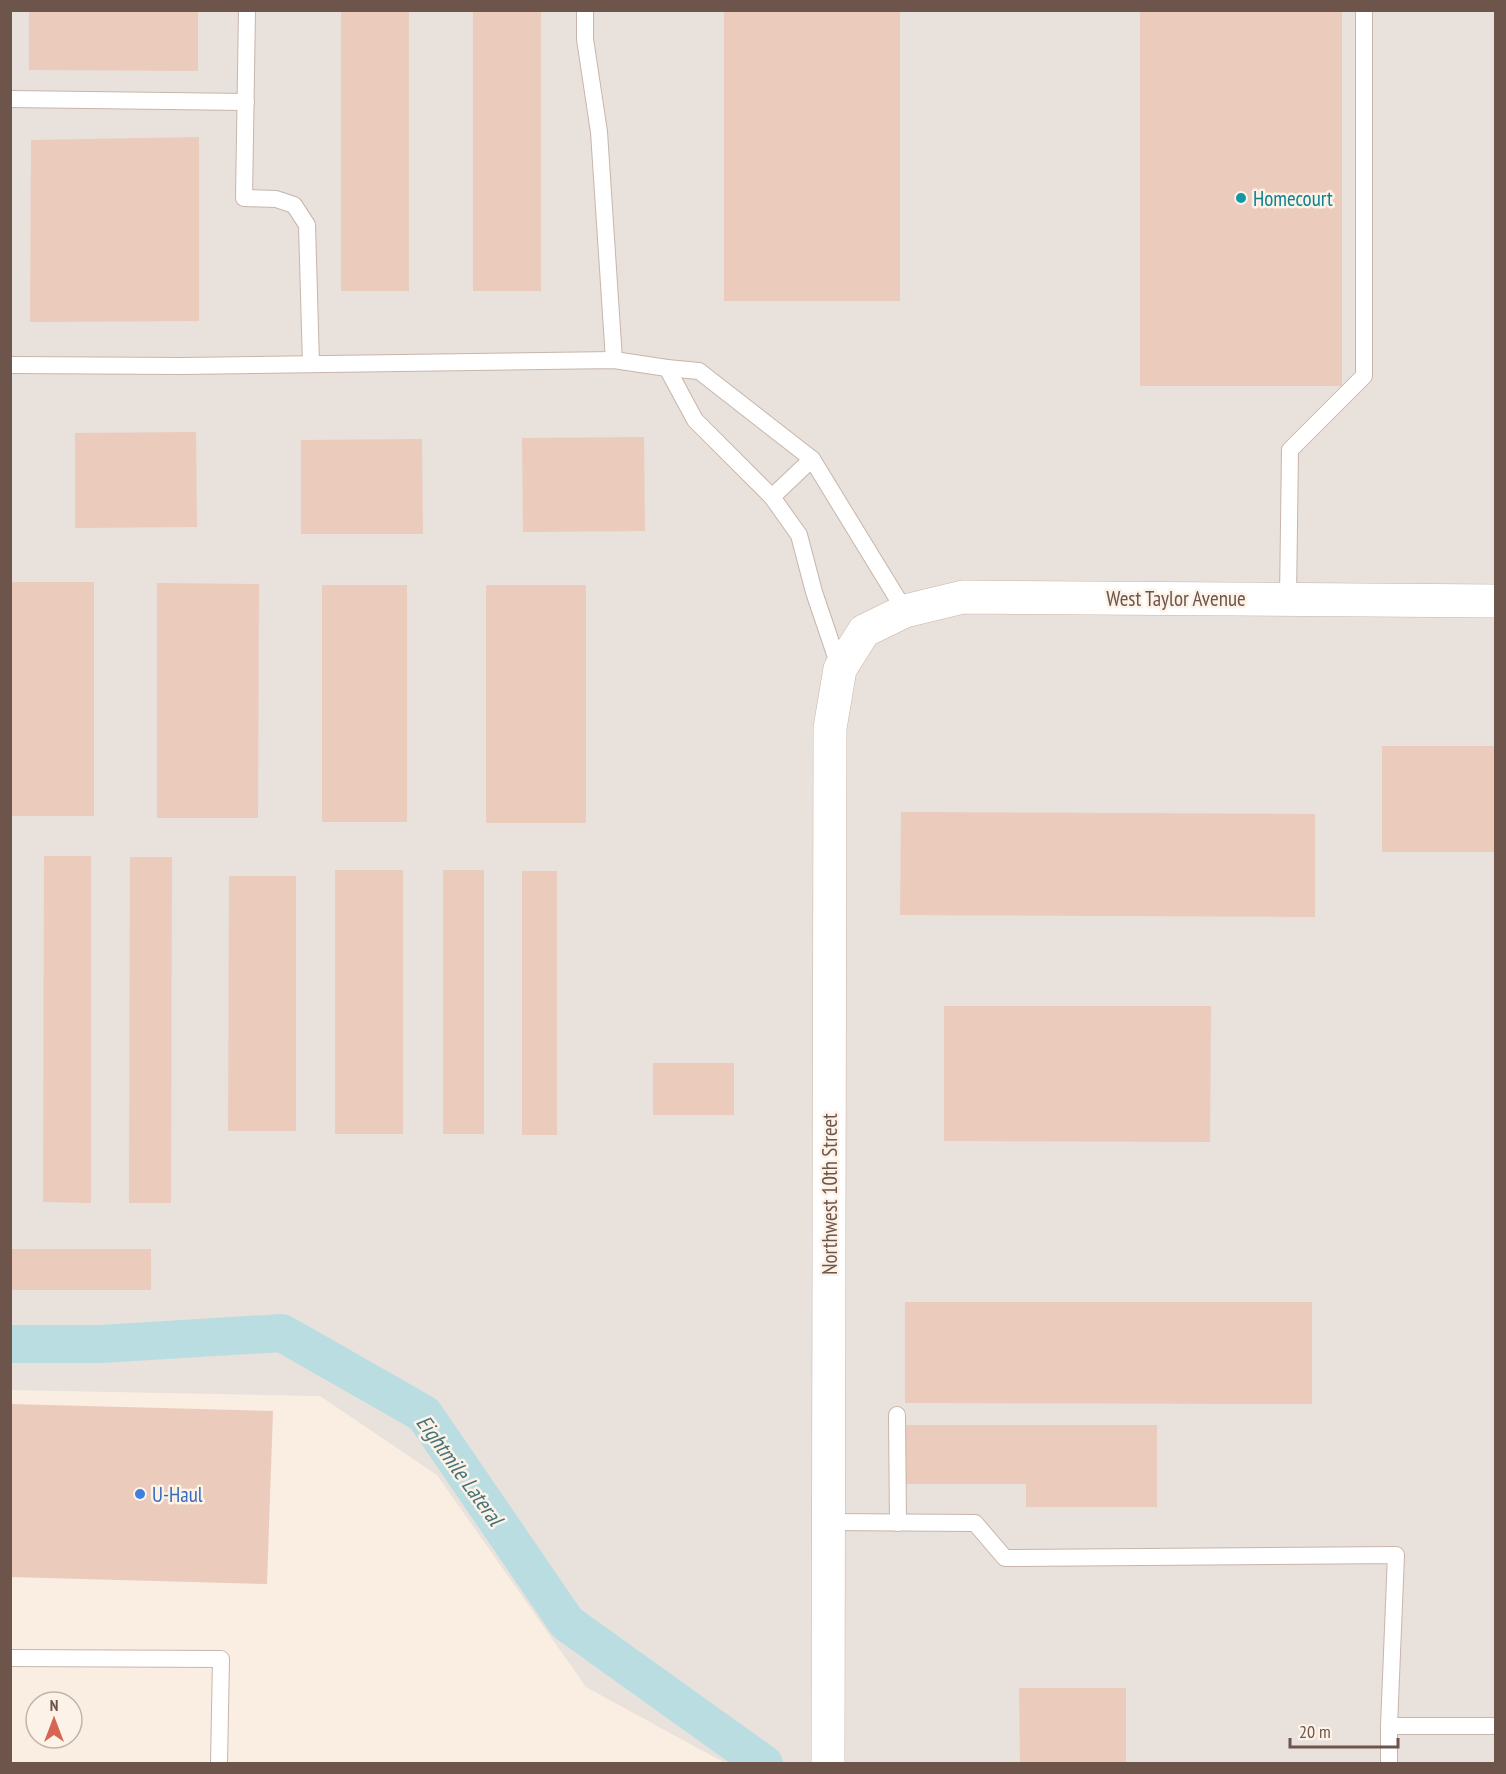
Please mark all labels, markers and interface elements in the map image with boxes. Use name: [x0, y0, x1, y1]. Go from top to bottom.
place label: Homecourt: [1253, 185, 1333, 212]
marker: Homecourt: [1234, 191, 1248, 205]
street label: West Taylor Avenue: [1106, 585, 1246, 612]
street label: Northwest 10th Street: [816, 1113, 843, 1275]
water label: Eightmile Lateral: [410, 1409, 511, 1532]
place label: U-Haul: [152, 1481, 203, 1508]
marker: U-Haul: [133, 1487, 147, 1501]
north arrow: [24, 1690, 84, 1750]
text: N: [50, 1695, 58, 1715]
scale bar: [1290, 1711, 1398, 1749]
text: 20 m: [1299, 1720, 1331, 1743]

